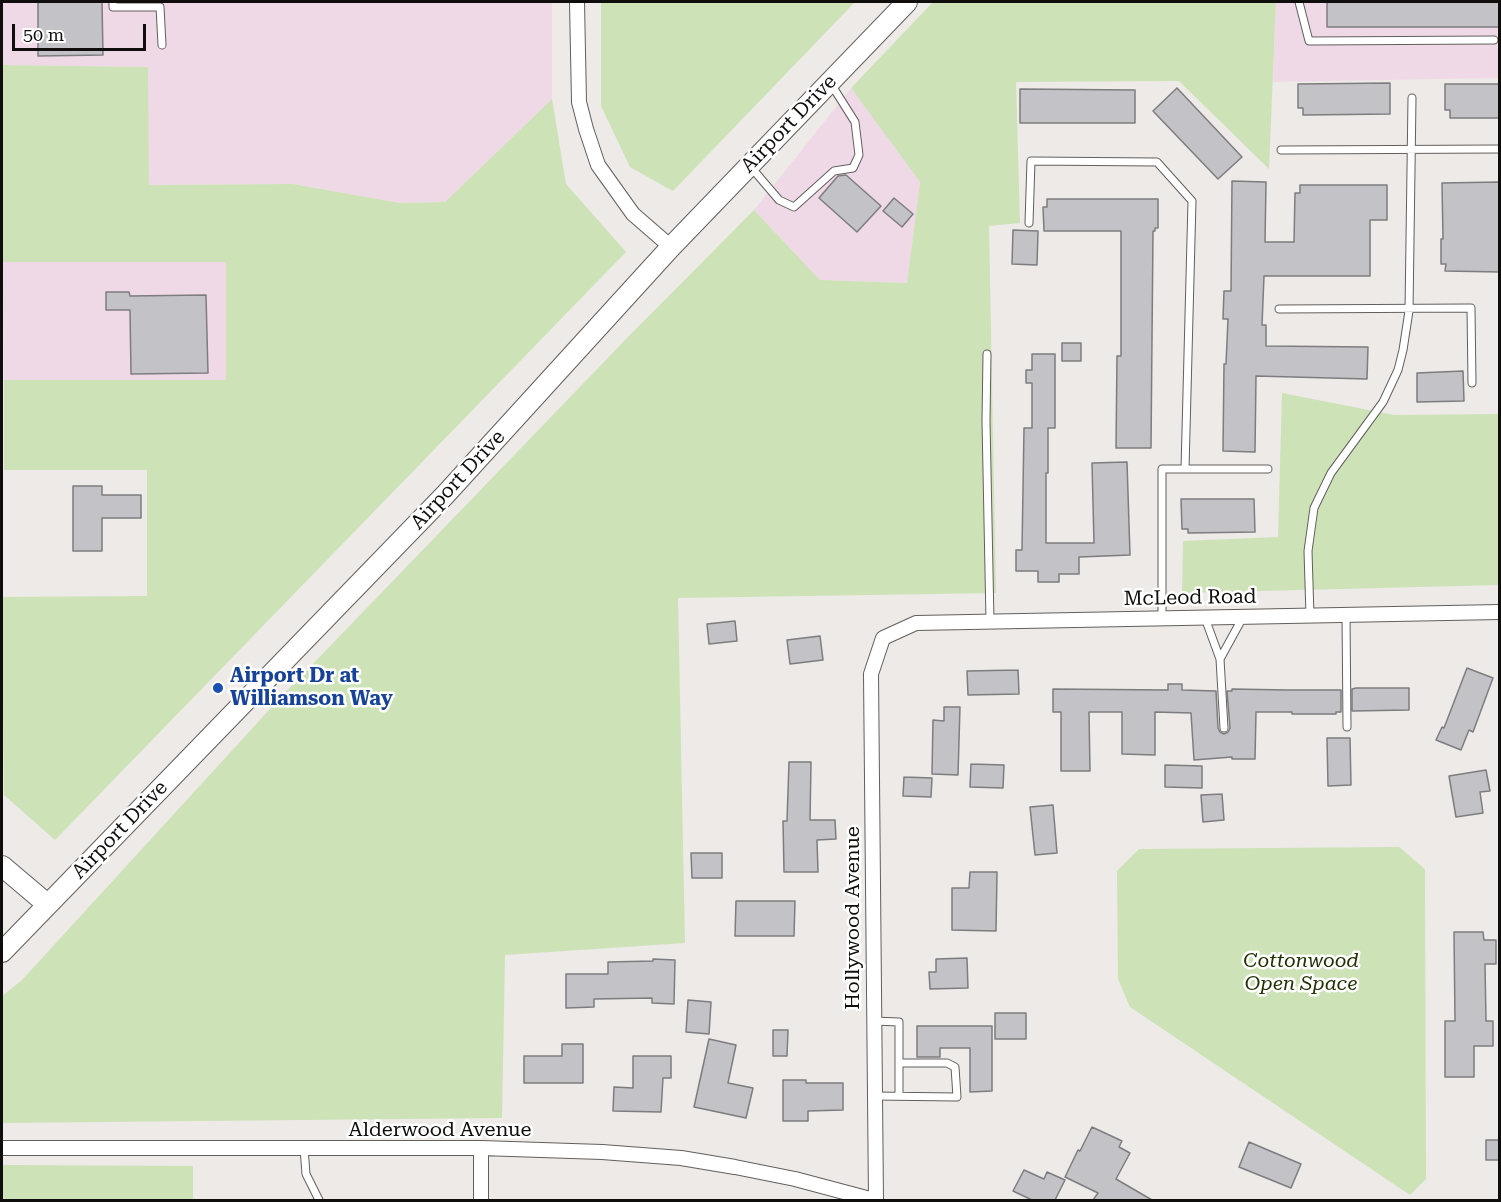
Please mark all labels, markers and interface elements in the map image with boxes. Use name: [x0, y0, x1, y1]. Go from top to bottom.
scale bar: [15, 12, 148, 50]
text: 50 m: [23, 24, 64, 45]
street label: Airport Drive: [736, 70, 842, 178]
street label: Airport Drive: [406, 425, 510, 535]
street label: McLeod Road: [1123, 585, 1257, 611]
place label: Airport Dr at Williamson Way: [230, 664, 393, 711]
marker: Airport Dr at Williamson Way: [211, 681, 225, 695]
street label: Airport Drive: [67, 776, 173, 884]
street label: Hollywood Avenue: [841, 826, 865, 1010]
park label: Cottonwood Open Space: [1243, 949, 1359, 996]
street label: Alderwood Avenue: [348, 1118, 532, 1142]

